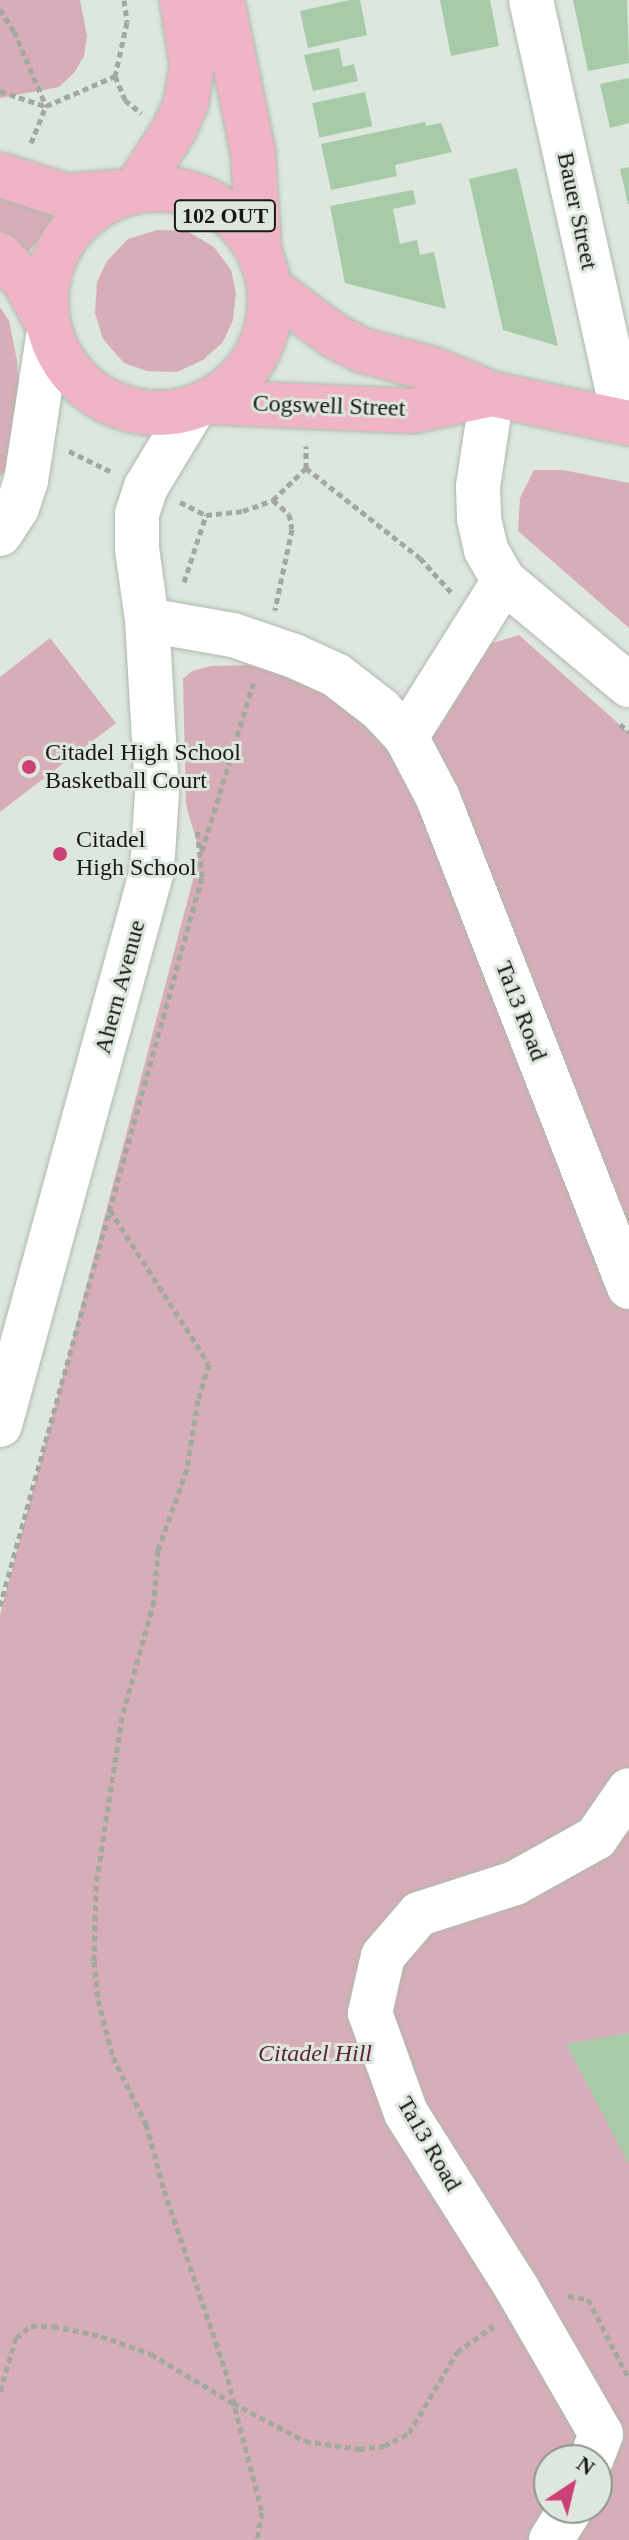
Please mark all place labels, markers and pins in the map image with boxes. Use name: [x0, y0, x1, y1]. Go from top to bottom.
place label: Citadel High School Basketball Court: [45, 739, 241, 795]
marker: Citadel High School Basketball Court: [20, 758, 38, 776]
place label: Citadel High School: [76, 826, 197, 882]
marker: Citadel High School: [51, 845, 69, 863]

